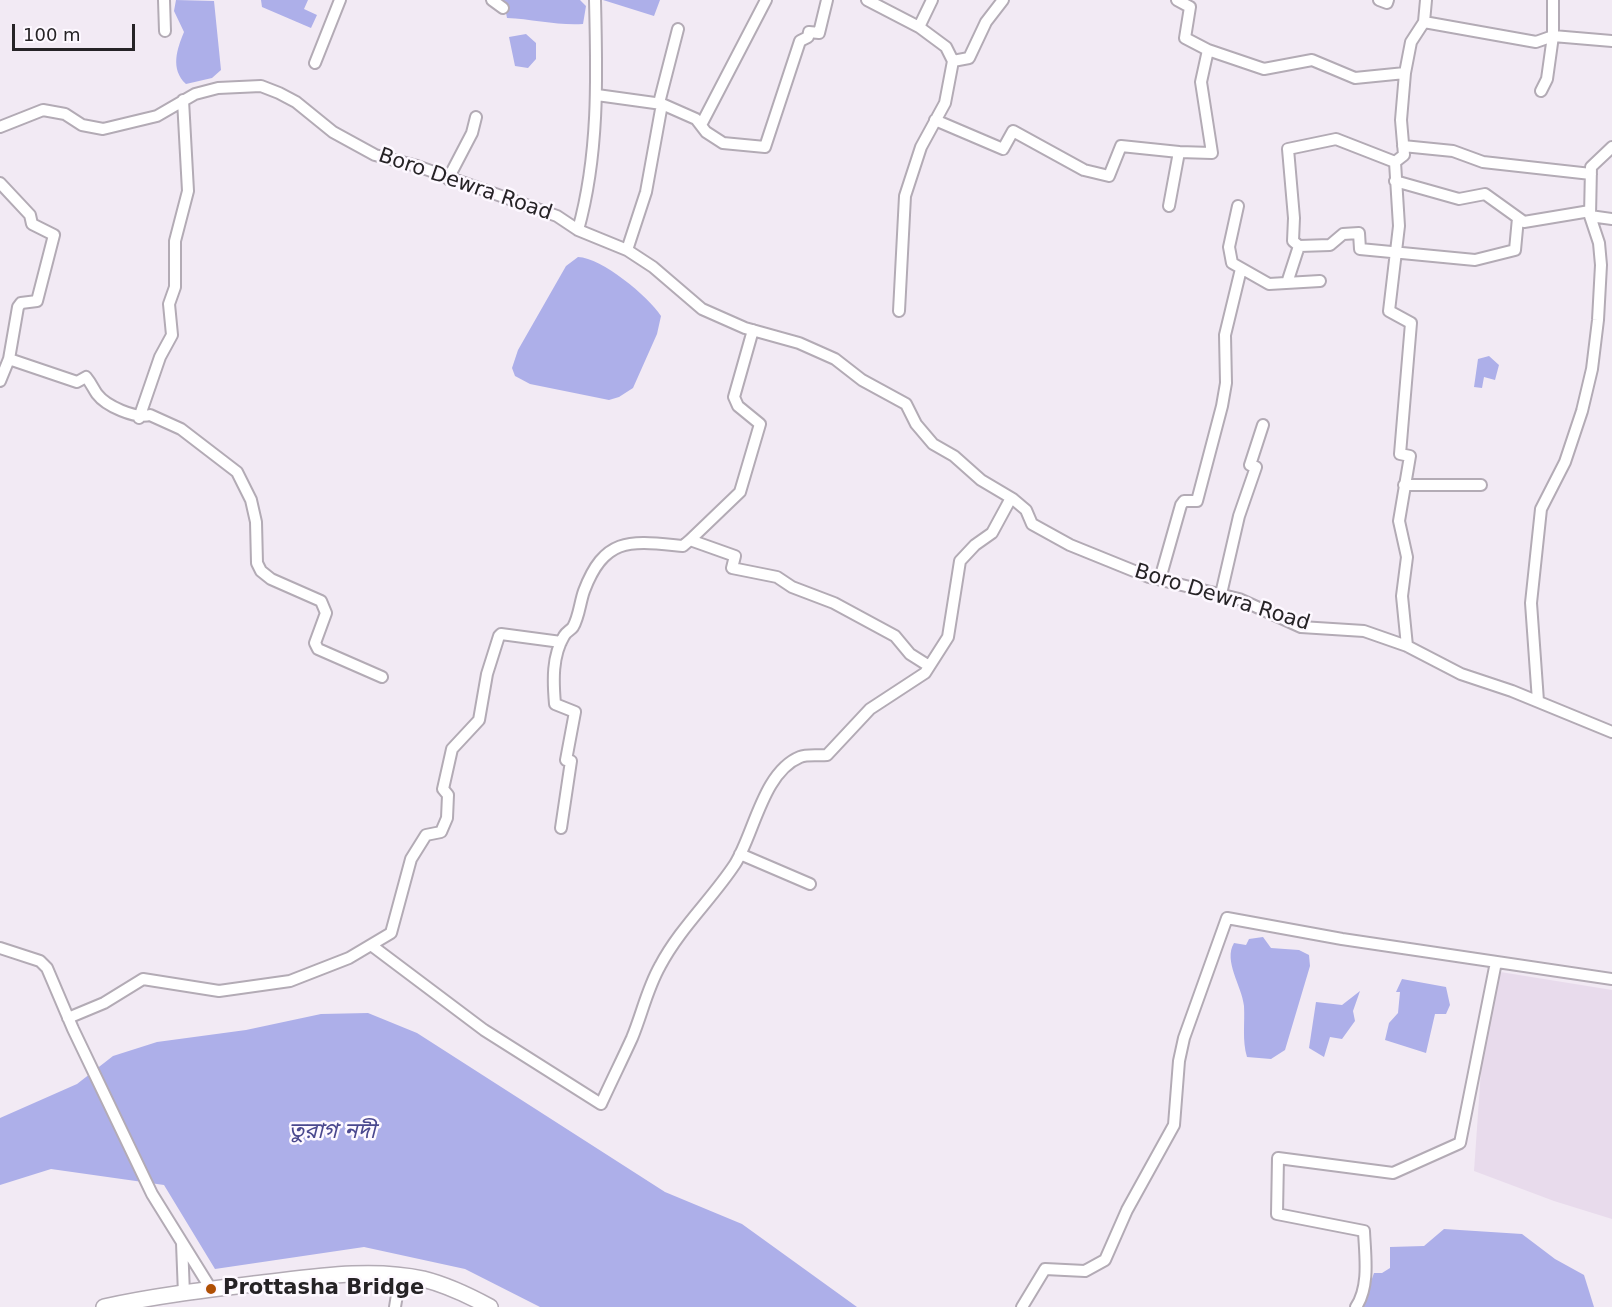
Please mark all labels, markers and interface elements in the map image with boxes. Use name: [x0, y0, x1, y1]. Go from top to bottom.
scale bar: [15, 12, 138, 50]
text: 100 m: [23, 24, 81, 45]
street label: Boro Dewra Road: [375, 143, 555, 227]
street label: Boro Dewra Road: [1131, 559, 1313, 637]
water label: তুরাগ নদী: [289, 1119, 375, 1145]
place label: Prottasha Bridge: [223, 1276, 424, 1302]
marker: Prottasha Bridge: [204, 1282, 218, 1296]

